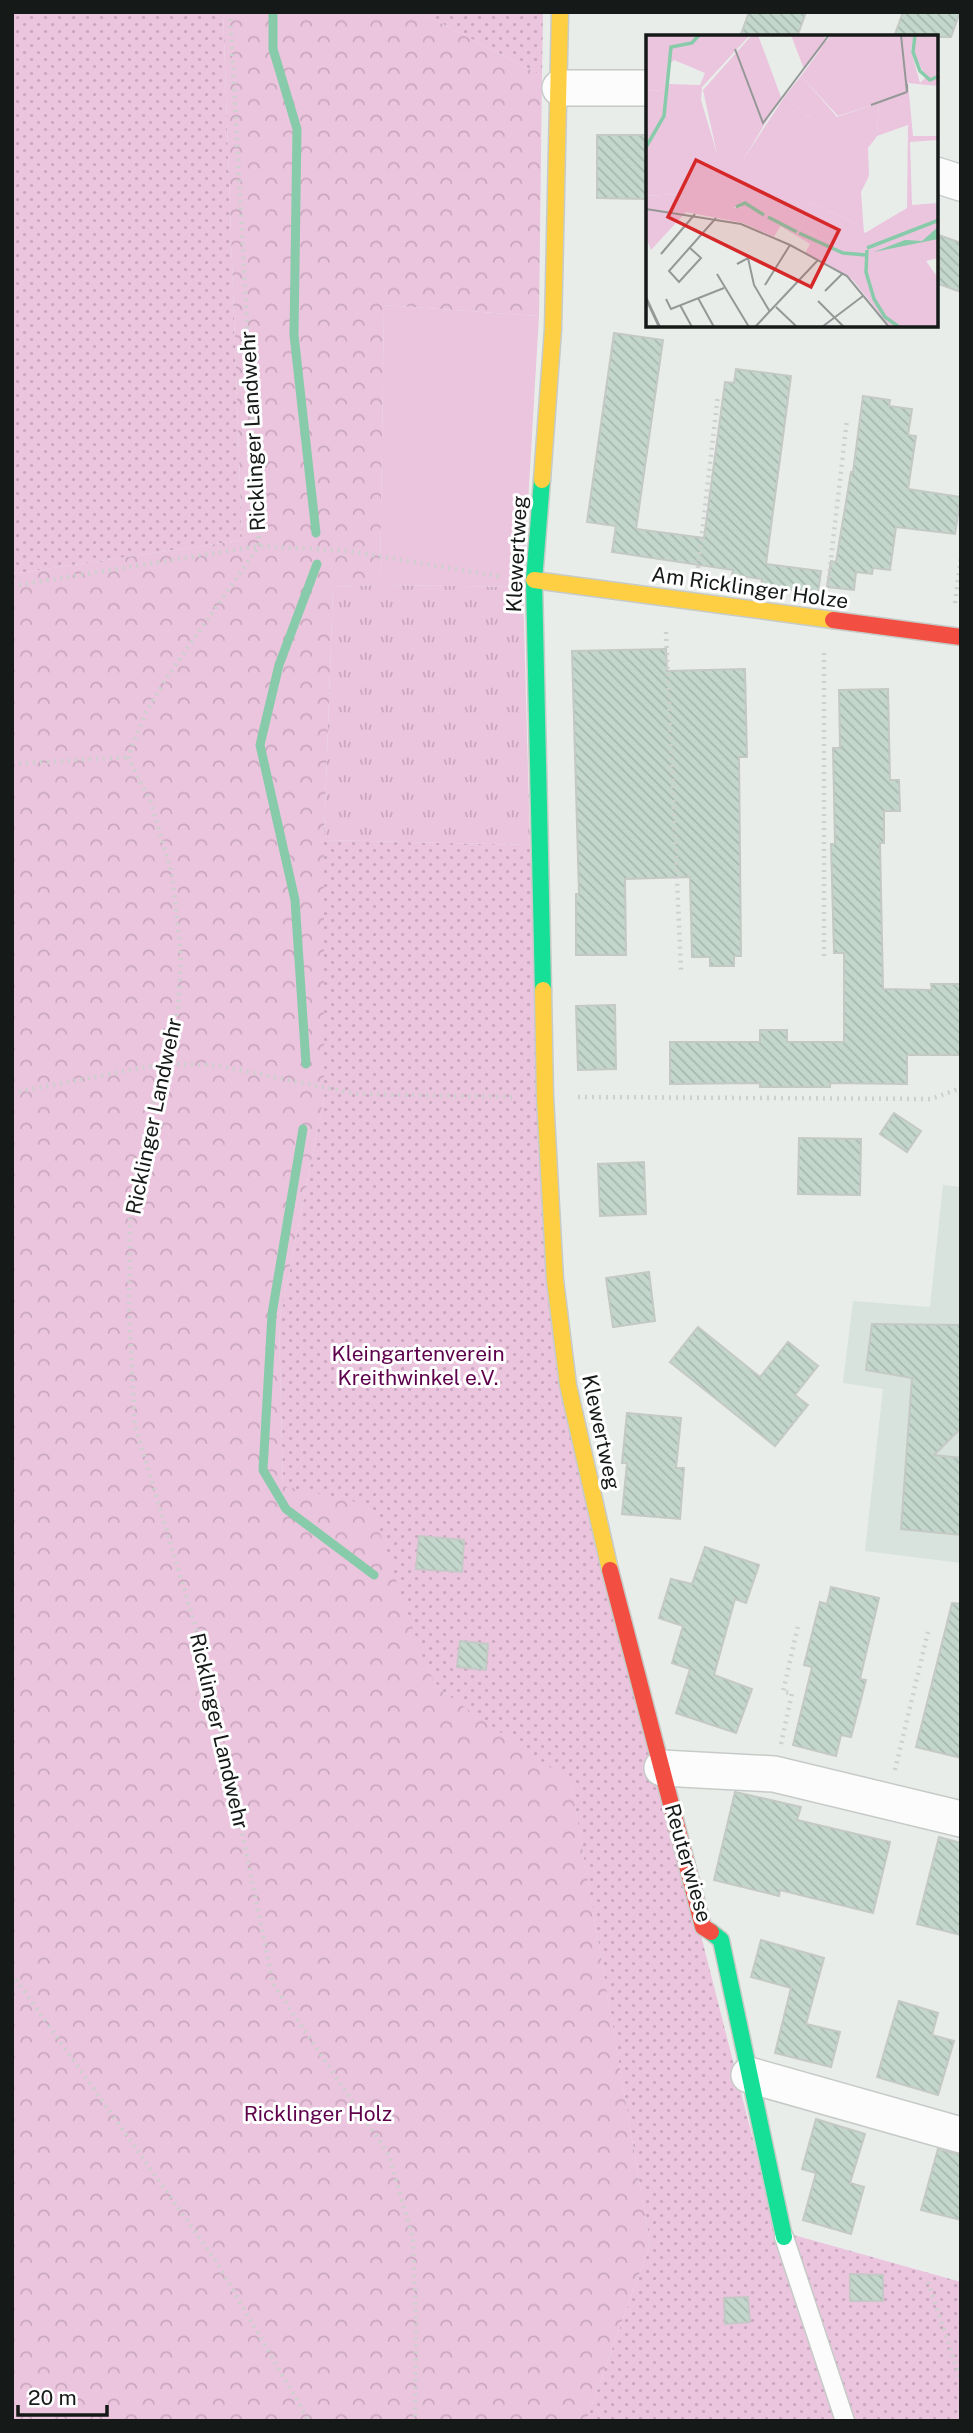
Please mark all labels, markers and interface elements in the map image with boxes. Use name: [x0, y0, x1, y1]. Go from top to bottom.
inset map: [646, 35, 938, 327]
street label: Ricklinger Landwehr: [235, 330, 270, 532]
street label: Klewertweg: [501, 495, 532, 613]
street label: Am Ricklinger Holze: [650, 561, 850, 614]
street label: Ricklinger Landwehr: [120, 1015, 187, 1217]
park label: Kleingartenverein Kreithwinkel e.V.: [332, 1341, 505, 1390]
street label: Klewertweg: [577, 1372, 626, 1492]
street label: Ricklinger Landwehr: [185, 1630, 254, 1831]
street label: Reuterwiese: [660, 1801, 717, 1925]
park label: Ricklinger Holz: [244, 2101, 392, 2126]
scale bar: [18, 2374, 107, 2418]
text: 20 m: [28, 2385, 77, 2410]

